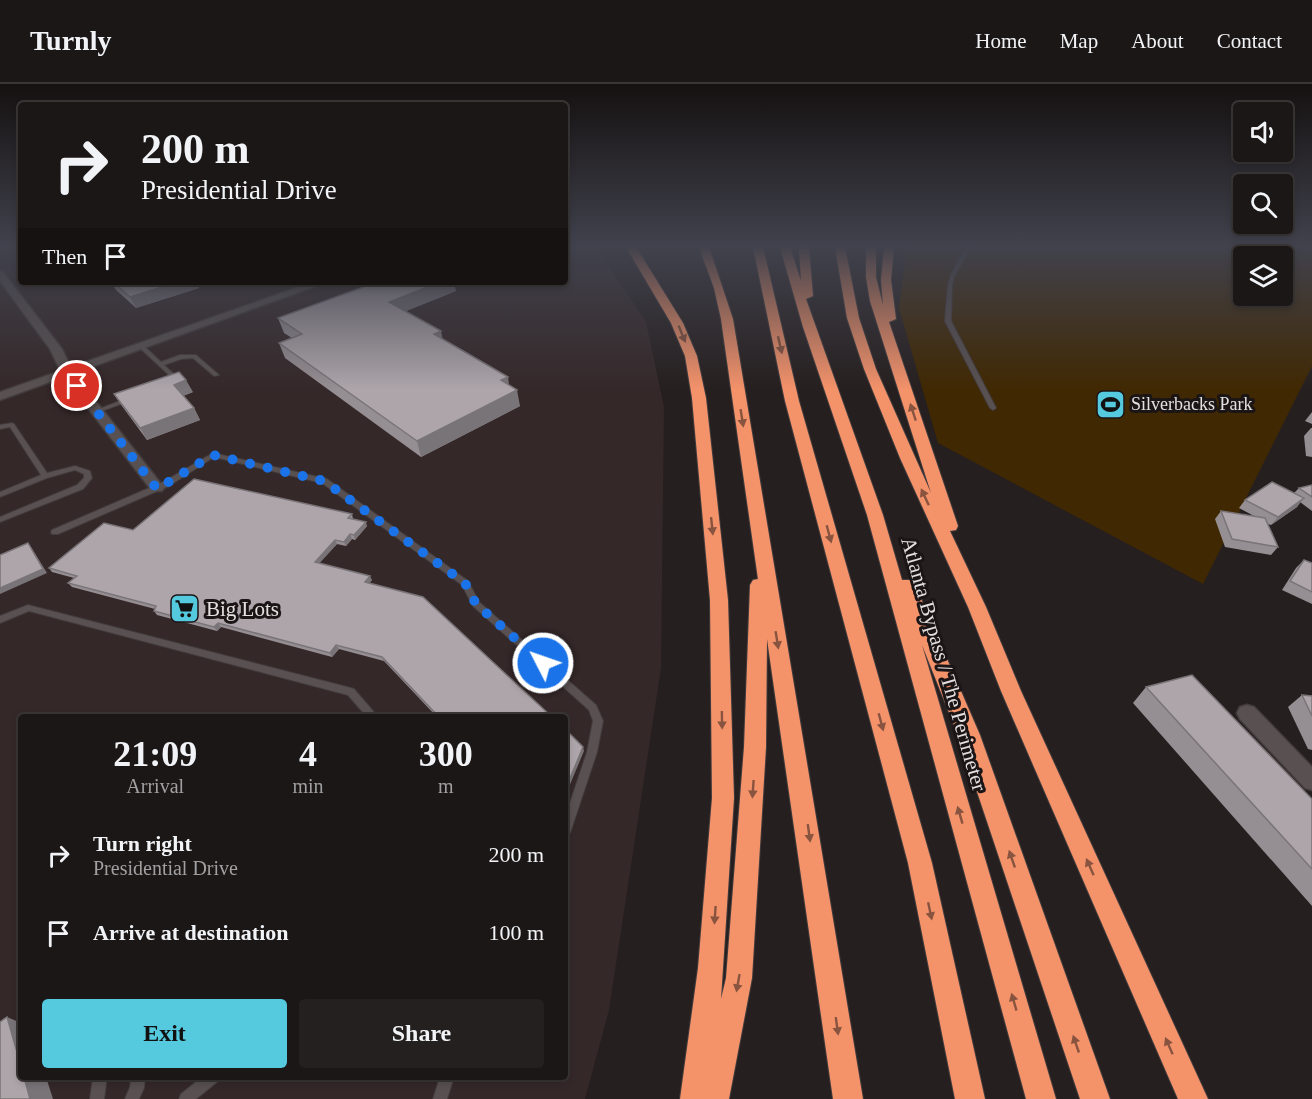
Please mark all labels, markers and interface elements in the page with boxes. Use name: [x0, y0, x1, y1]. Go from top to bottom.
text: Turnly: [30, 25, 111, 56]
text: Home: [975, 29, 1027, 53]
text: Map: [1060, 29, 1098, 53]
text: About: [1131, 29, 1184, 53]
text: Contact: [1217, 29, 1282, 53]
map controls: [1233, 102, 1293, 306]
button: sound: [1233, 102, 1293, 162]
icon: right: [42, 126, 120, 204]
text: 200 m: [141, 126, 250, 172]
button: search: [1233, 174, 1293, 234]
text: Presidential Drive: [141, 175, 337, 205]
icon: arrive: [99, 240, 132, 273]
text: Then: [42, 244, 87, 269]
button: layers: [1233, 246, 1293, 306]
one-way arrow: [678, 325, 687, 343]
one-way arrow: [775, 336, 785, 355]
pin: [51, 360, 102, 411]
icon: arrive: [60, 369, 93, 402]
sports icon: Silverbacks Park: [1094, 388, 1126, 420]
place label: Silverbacks Park: [1131, 394, 1252, 414]
one-way arrow: [908, 403, 917, 421]
one-way arrow: [738, 409, 747, 428]
one-way arrow: [921, 489, 930, 506]
one-way arrow: [707, 516, 717, 535]
one-way arrow: [825, 525, 834, 543]
street label: Atlanta Bypass / The Perimeter: [896, 534, 992, 794]
supermarket icon: Big Lots: [169, 593, 201, 625]
place label: Big Lots: [206, 597, 279, 621]
position arrow: [511, 631, 575, 695]
one-way arrow: [773, 631, 782, 650]
one-way arrow: [717, 711, 726, 730]
one-way arrow: [876, 713, 886, 731]
text: 21:09: [113, 734, 197, 774]
text: 4: [299, 734, 317, 774]
text: 300: [419, 734, 473, 774]
text: Arrival: [126, 775, 184, 797]
text: min: [292, 775, 324, 797]
text: m: [438, 775, 454, 797]
one-way arrow: [748, 779, 757, 798]
one-way arrow: [955, 806, 965, 824]
one-way arrow: [804, 823, 813, 842]
text: Turn right: [93, 831, 192, 856]
icon: right: [42, 839, 75, 872]
text: 200 m: [488, 842, 544, 867]
one-way arrow: [1007, 850, 1017, 868]
text: Presidential Drive: [93, 857, 238, 879]
one-way arrow: [1085, 859, 1094, 876]
one-way arrow: [926, 902, 935, 921]
one-way arrow: [710, 906, 720, 925]
icon: arrive: [42, 917, 75, 950]
text: Arrive at destination: [93, 920, 289, 945]
text: 100 m: [488, 920, 544, 945]
one-way arrow: [733, 974, 742, 993]
one-way arrow: [1008, 993, 1018, 1011]
button: Exit: [42, 999, 287, 1068]
button: Share: [299, 999, 544, 1068]
one-way arrow: [833, 1016, 842, 1035]
one-way arrow: [1071, 1035, 1081, 1053]
one-way arrow: [1164, 1036, 1174, 1054]

